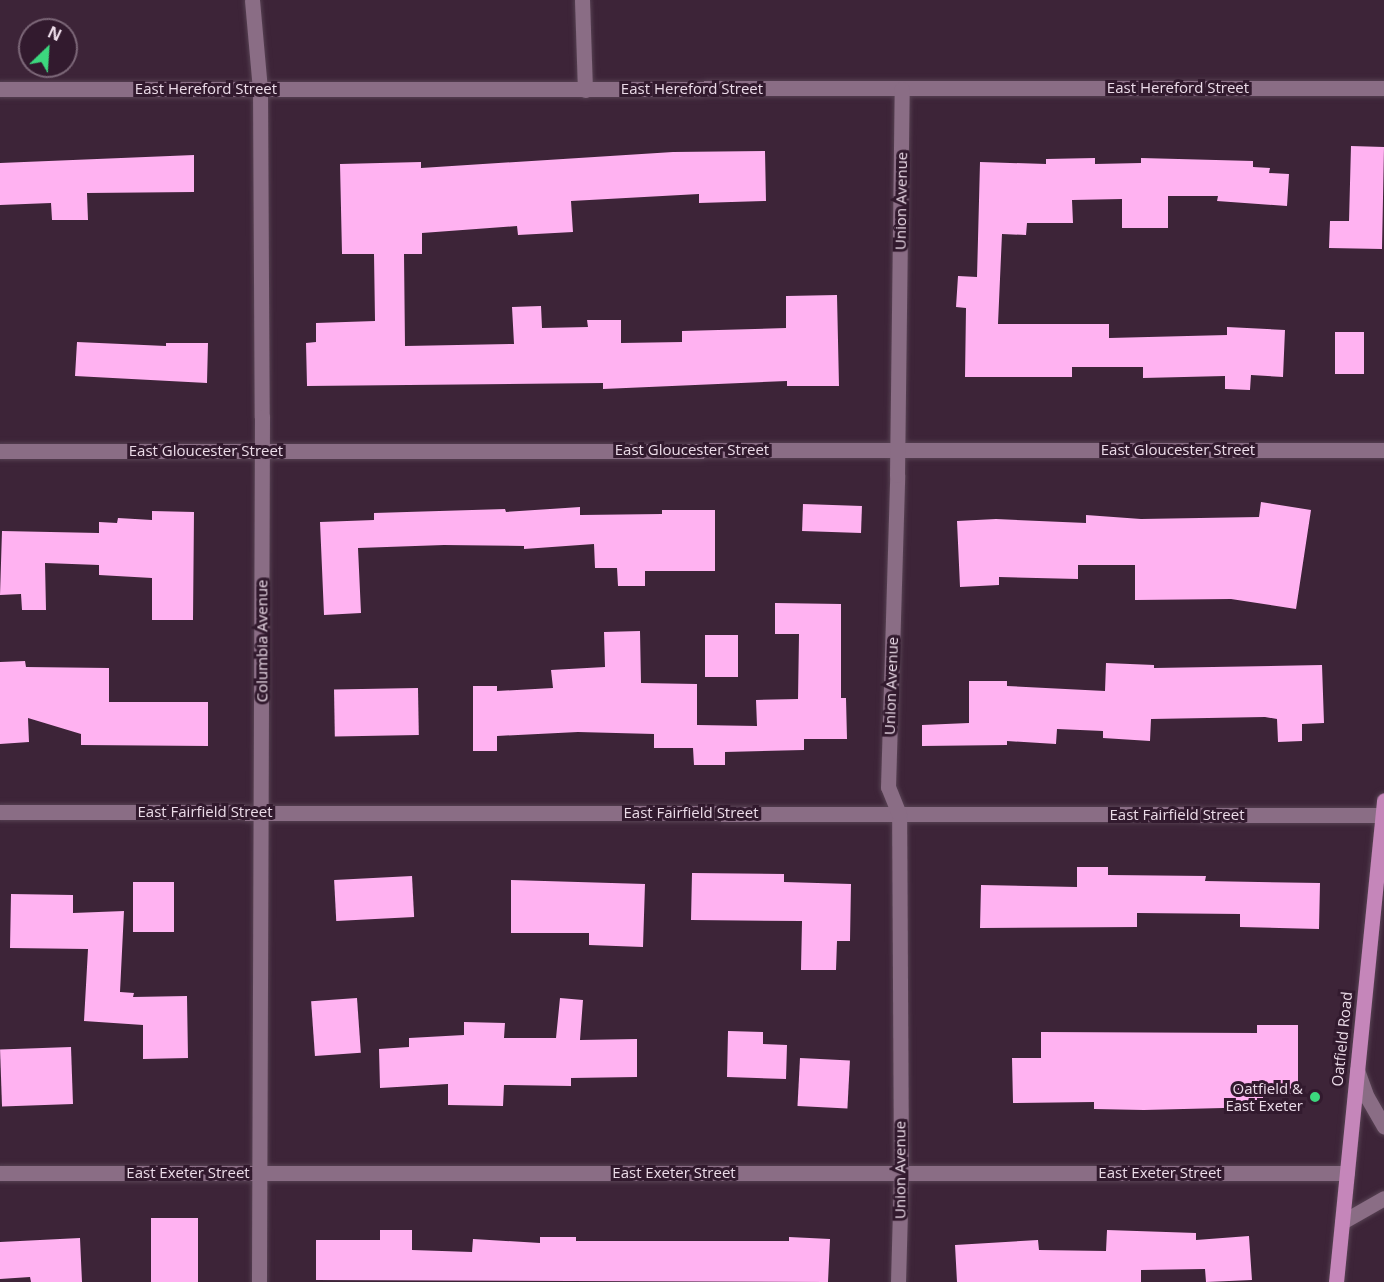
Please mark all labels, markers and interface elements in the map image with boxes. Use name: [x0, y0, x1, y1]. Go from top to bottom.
north arrow: [18, 18, 78, 78]
text: N: [44, 21, 65, 46]
street label: East Hereford Street: [1107, 79, 1249, 97]
street label: East Hereford Street: [135, 80, 277, 98]
street label: East Hereford Street: [621, 80, 763, 98]
street label: Union Avenue: [891, 152, 911, 250]
street label: East Gloucester Street: [615, 441, 769, 459]
street label: East Gloucester Street: [1101, 441, 1255, 459]
street label: East Gloucester Street: [129, 442, 283, 460]
street label: Columbia Avenue: [253, 580, 271, 702]
street label: Union Avenue: [880, 637, 902, 735]
street label: East Fairfield Street: [137, 803, 273, 821]
street label: East Fairfield Street: [623, 804, 759, 822]
street label: East Fairfield Street: [1109, 806, 1245, 824]
street label: Oatfield Road: [1328, 991, 1356, 1087]
place label: Oatfield & East Exeter: [1225, 1079, 1303, 1114]
marker: Oatfield & East Exeter: [1308, 1090, 1322, 1104]
street label: Union Avenue: [891, 1121, 909, 1219]
street label: East Exeter Street: [126, 1164, 250, 1182]
street label: East Exeter Street: [612, 1164, 736, 1182]
street label: East Exeter Street: [1098, 1164, 1222, 1182]

